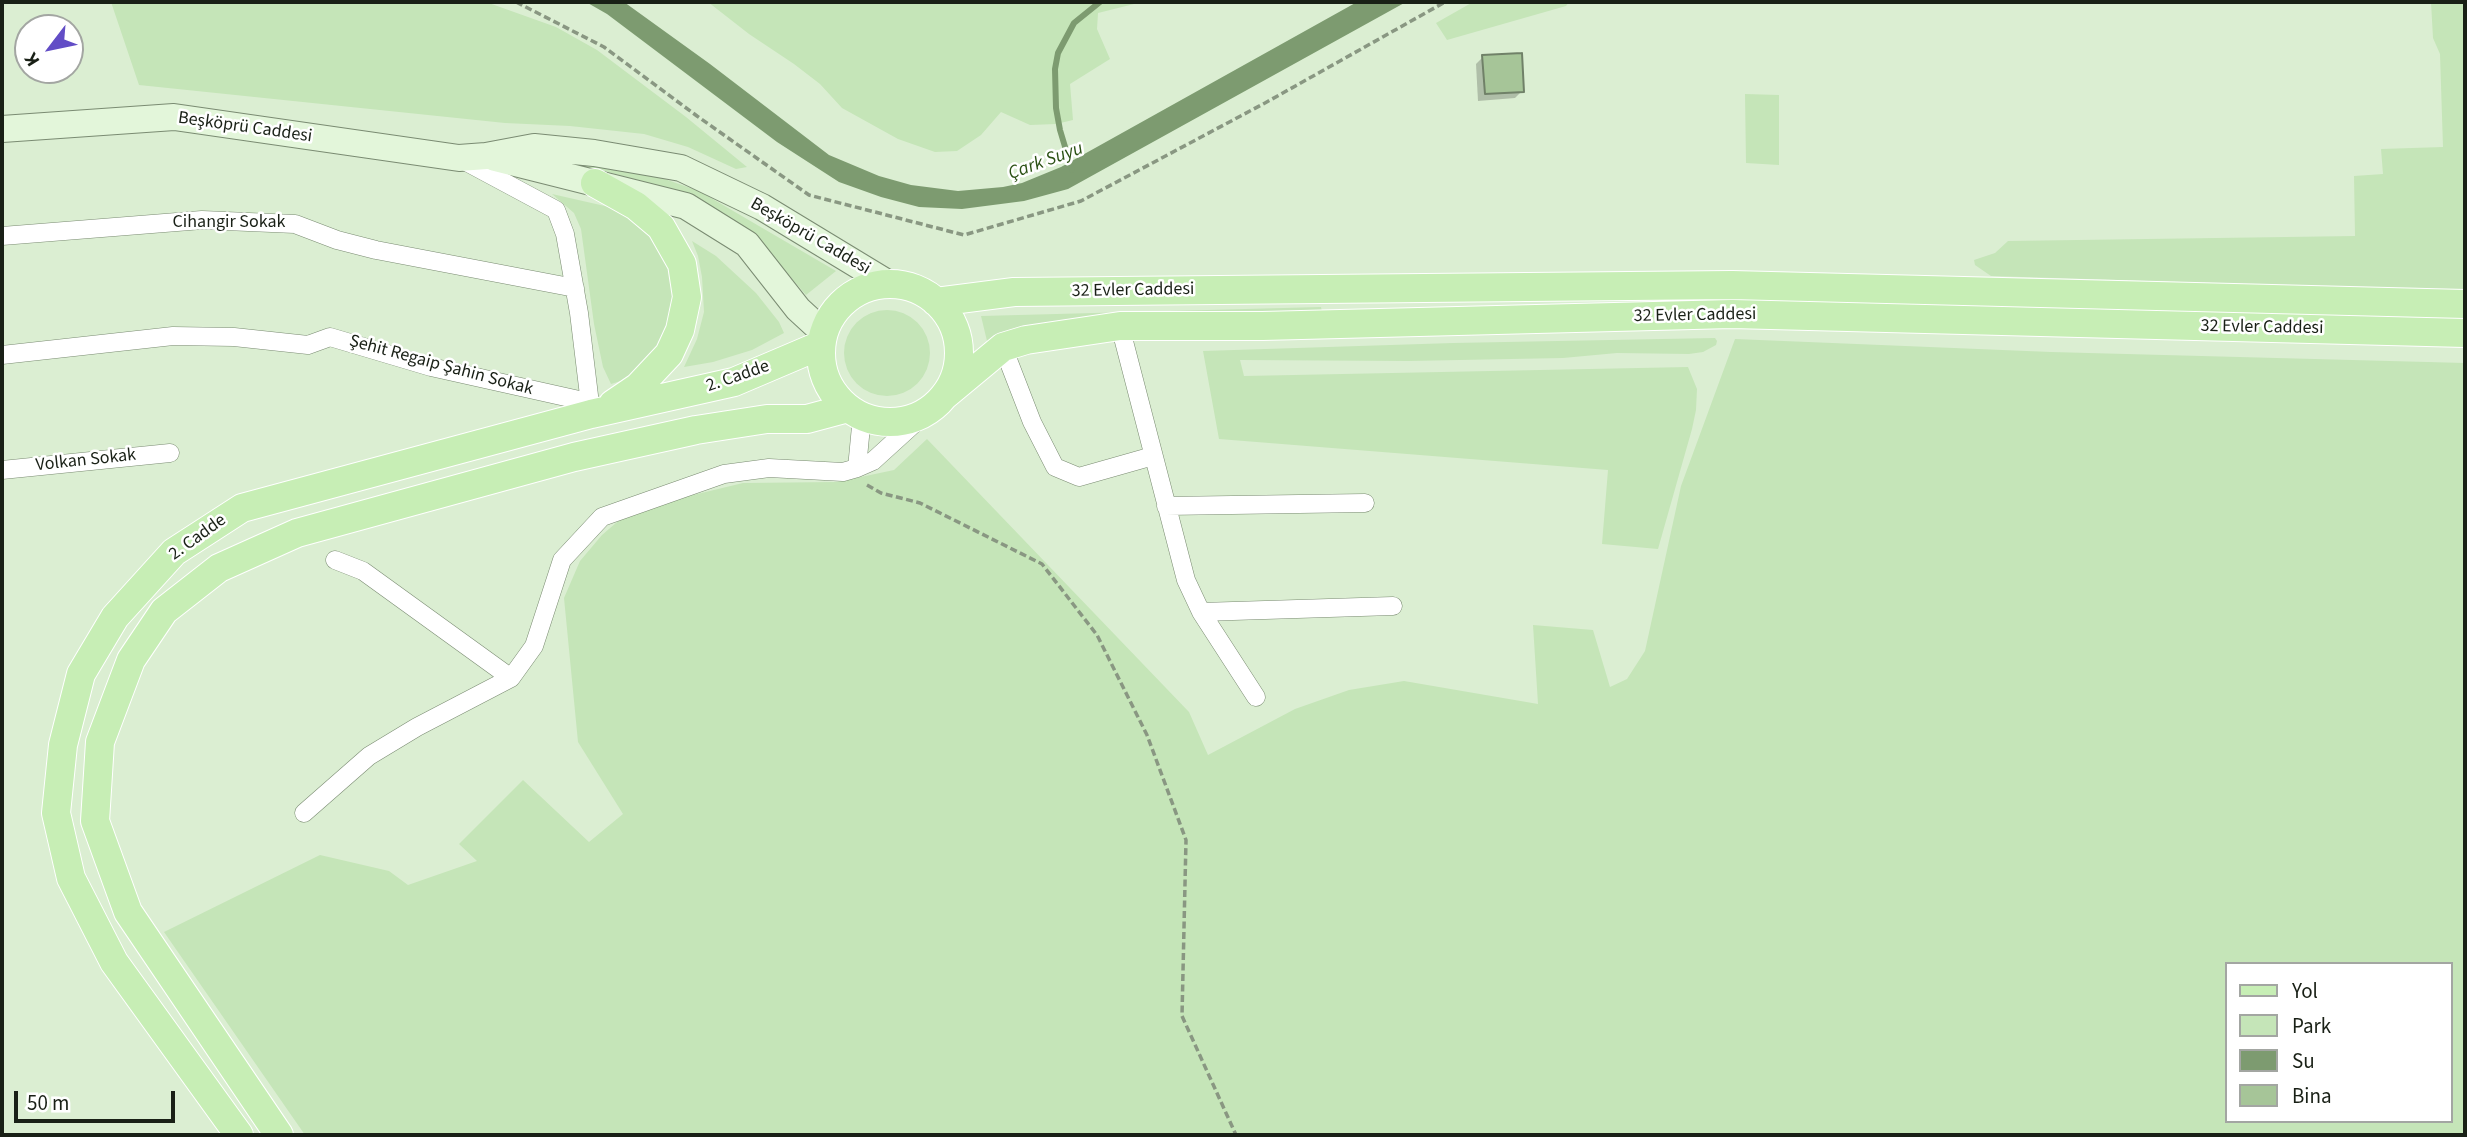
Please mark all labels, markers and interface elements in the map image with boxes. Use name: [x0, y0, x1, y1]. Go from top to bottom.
north arrow: [14, 14, 84, 84]
text: K: [18, 47, 47, 71]
street label: Beşköprü Caddesi: [177, 108, 313, 148]
water label: Çark Suyu: [1005, 138, 1087, 186]
street label: Beşköprü Caddesi: [746, 194, 874, 280]
street label: Cihangir Sokak: [173, 212, 285, 234]
street label: 32 Evler Caddesi: [1071, 279, 1195, 303]
street label: 32 Evler Caddesi: [1633, 304, 1757, 328]
street label: 32 Evler Caddesi: [2200, 316, 2324, 340]
street label: Şehit Regaip Şahin Sokak: [347, 331, 535, 401]
street label: 2. Cadde: [704, 356, 772, 398]
street label: Volkan Sokak: [35, 445, 137, 477]
street label: 2. Cadde: [165, 510, 231, 566]
legend: [2226, 962, 2453, 1123]
text: Yol: [2292, 976, 2318, 1006]
text: Park: [2292, 1011, 2331, 1041]
text: Su: [2292, 1046, 2315, 1076]
scale bar: [18, 1078, 178, 1122]
text: Bina: [2292, 1081, 2332, 1111]
text: 50 m: [27, 1088, 69, 1118]

